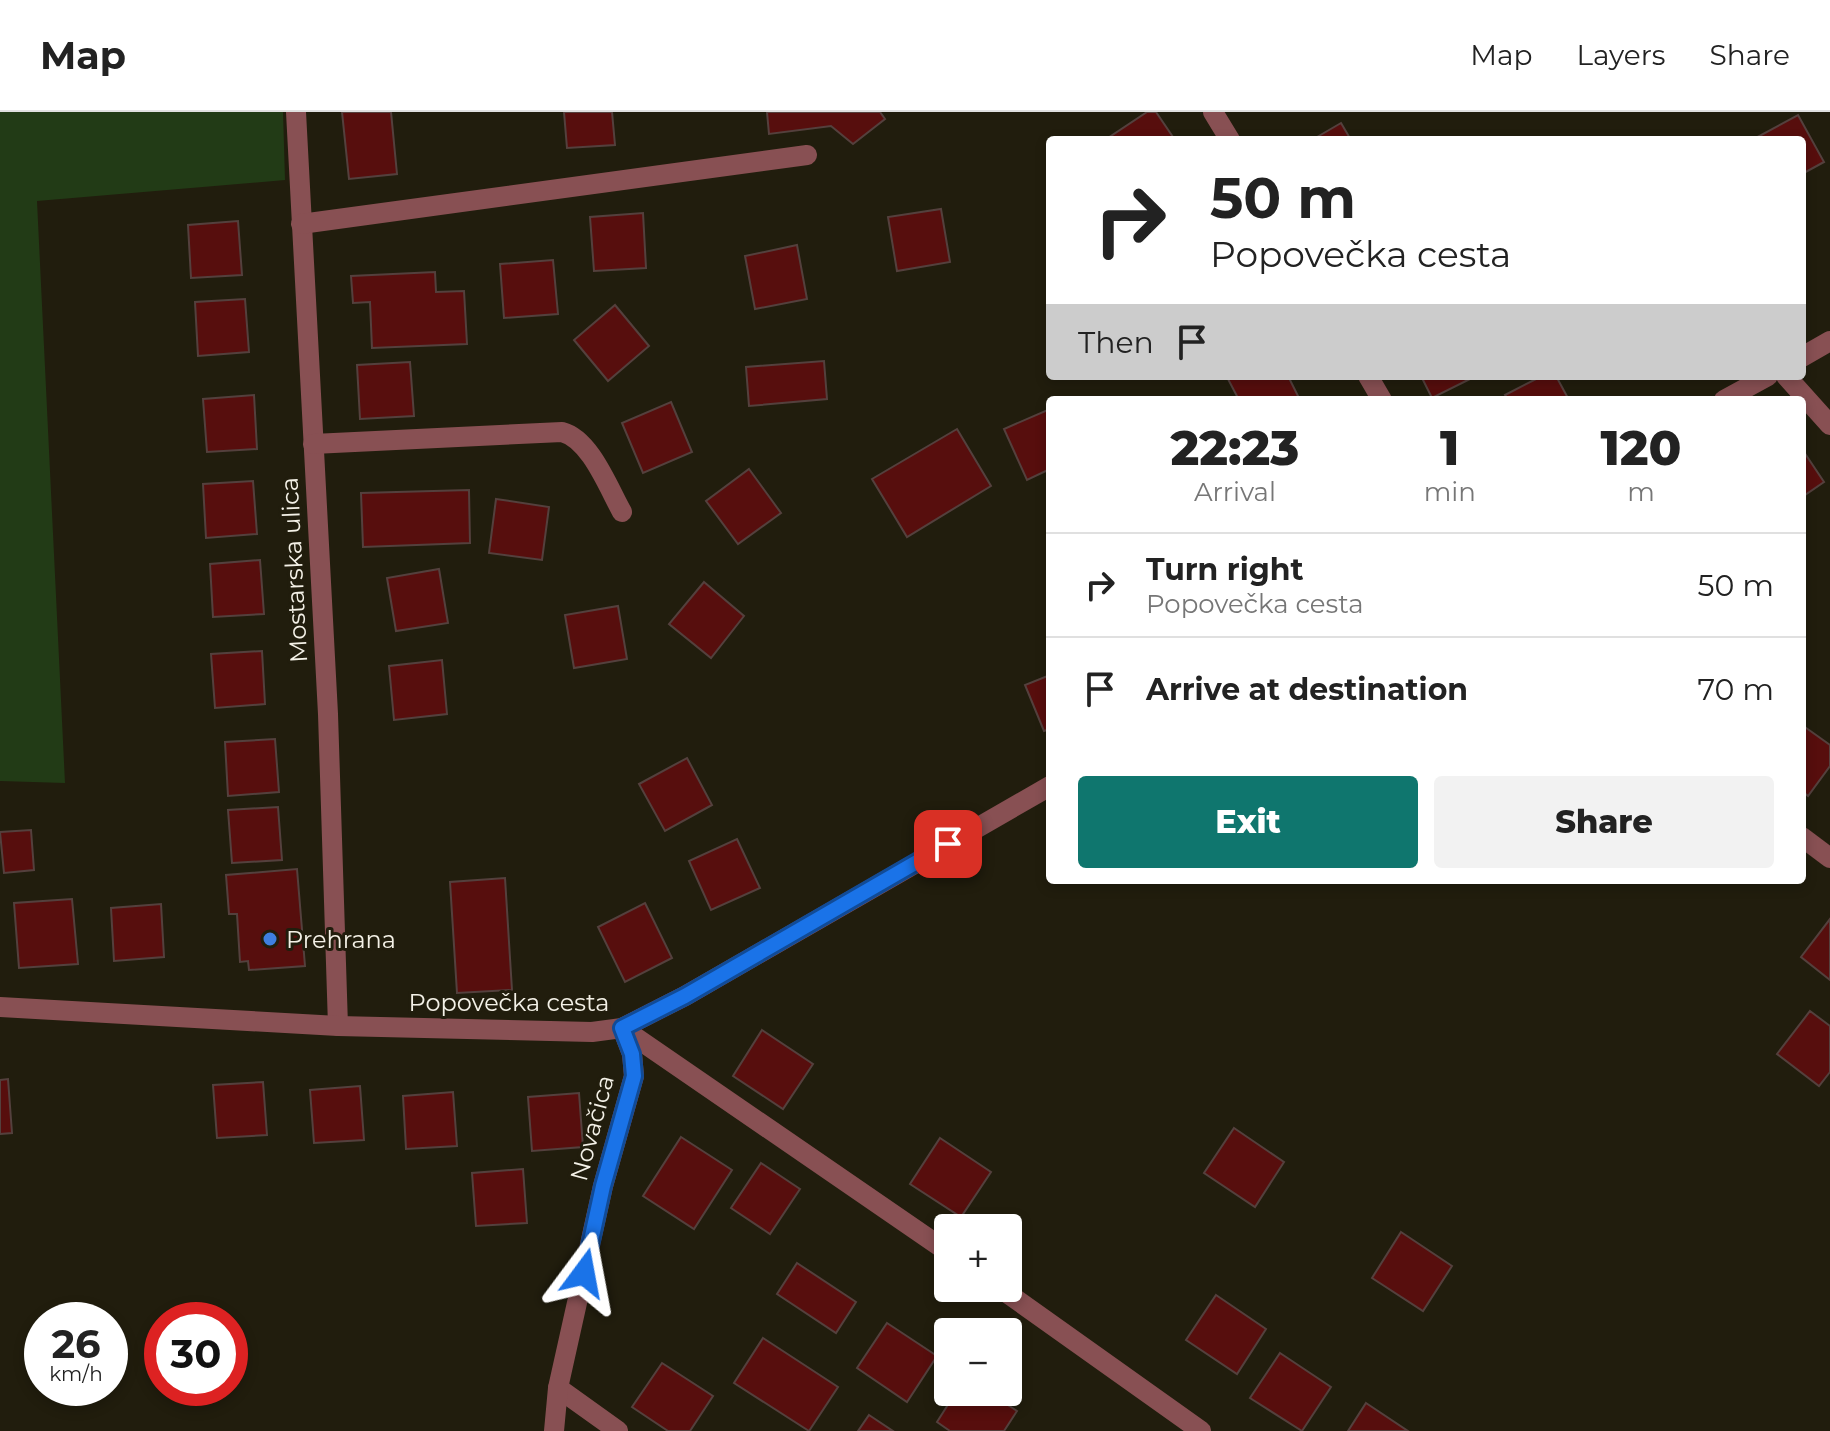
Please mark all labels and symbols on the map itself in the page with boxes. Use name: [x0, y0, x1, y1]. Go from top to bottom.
street label: Mostarska ulica: [275, 477, 313, 663]
pin: [914, 810, 982, 878]
place label: Prehrana: [286, 925, 396, 954]
marker: Prehrana: [261, 930, 279, 948]
street label: Popovečka cesta: [409, 988, 609, 1017]
street label: Novačica: [564, 1072, 620, 1184]
position arrow: [542, 1231, 626, 1315]
speed limit sign: 30: [144, 1302, 248, 1406]

